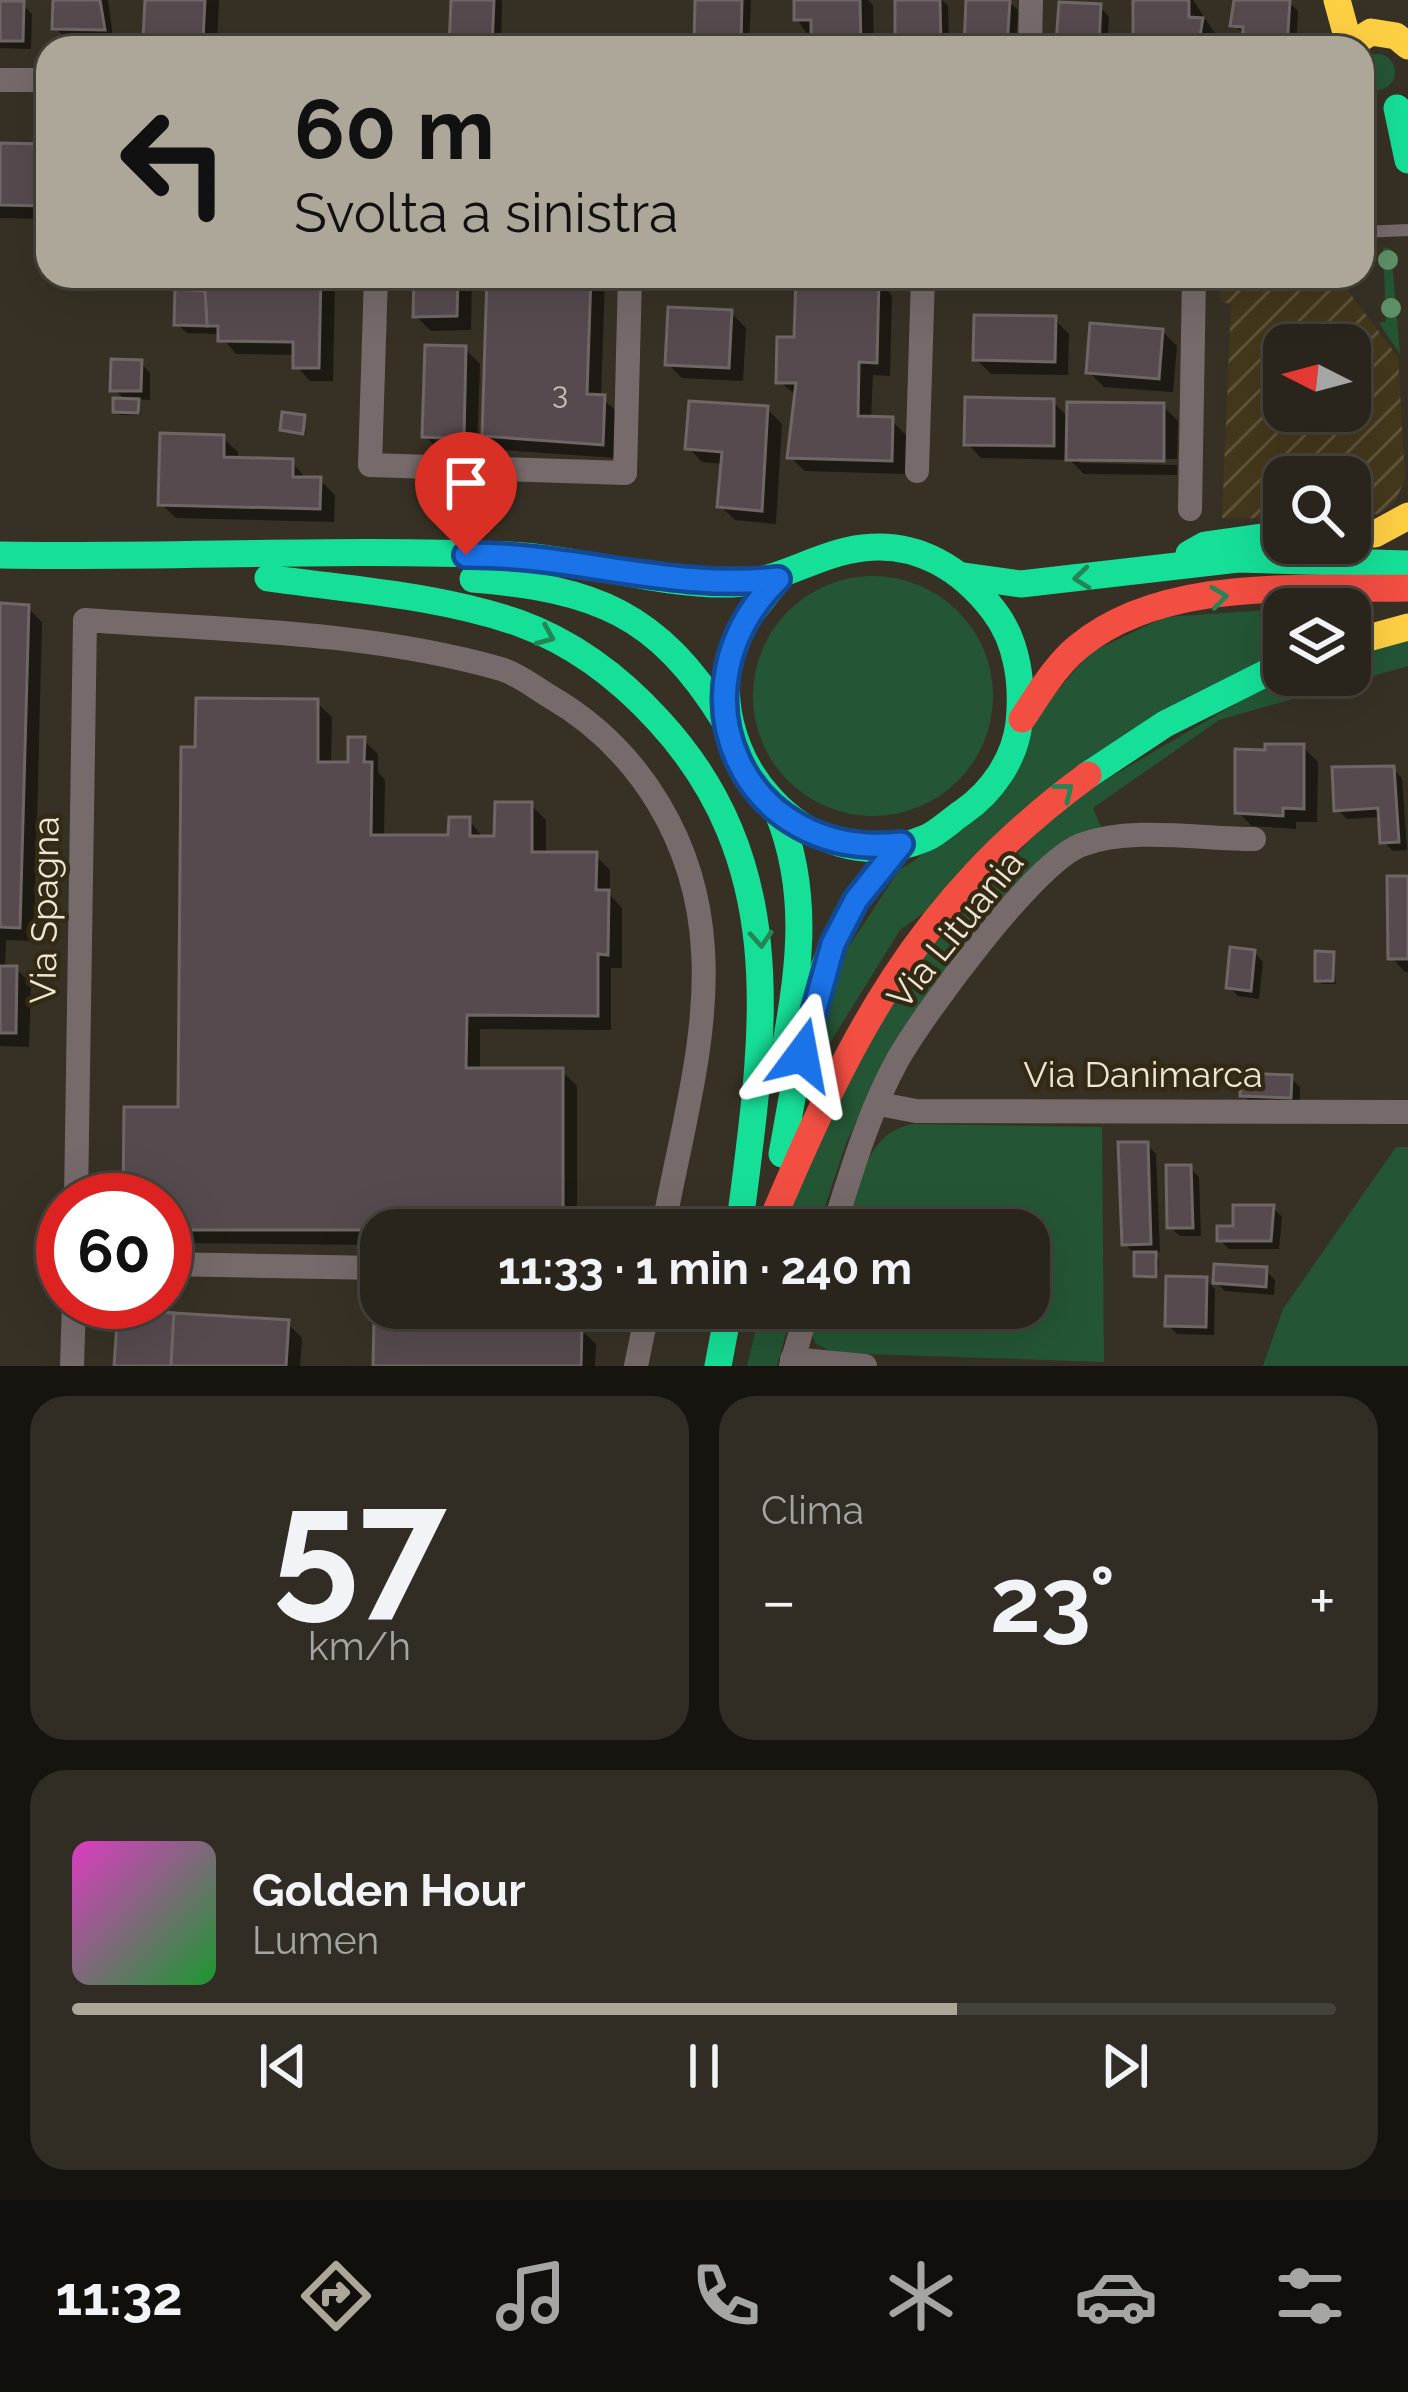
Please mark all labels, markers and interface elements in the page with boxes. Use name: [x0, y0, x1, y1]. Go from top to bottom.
text: 60 m: [294, 80, 495, 179]
icon: left: [96, 84, 252, 240]
text: Svolta a sinistra: [294, 181, 679, 245]
north arrow: [1263, 324, 1371, 432]
map controls: [1263, 324, 1371, 696]
house number: 3: [552, 376, 568, 411]
pin: [415, 432, 517, 555]
icon: arrive: [433, 450, 499, 516]
button: search: [1263, 456, 1371, 564]
one-way arrow: [1072, 564, 1092, 590]
one-way arrow: [1209, 584, 1229, 610]
button: layers: [1263, 588, 1371, 696]
one-way arrow: [534, 621, 555, 645]
one-way arrow: [1051, 784, 1073, 806]
street label: Via Spagna: [21, 816, 67, 1004]
street label: Via Lituania: [878, 841, 1032, 1017]
one-way arrow: [747, 930, 773, 949]
position arrow: [739, 992, 865, 1118]
street label: Via Danimarca: [1023, 1053, 1263, 1095]
speed limit sign: 60: [36, 1173, 192, 1329]
text: 11:33 · 1 min · 240 m: [498, 1242, 912, 1295]
text: 57: [273, 1453, 446, 1637]
text: Clima: [761, 1487, 864, 1533]
text: 23°: [990, 1547, 1115, 1653]
text: −: [761, 1562, 797, 1639]
text: +: [1309, 1562, 1336, 1639]
text: km/h: [308, 1623, 411, 1669]
text: Golden Hour: [252, 1864, 526, 1917]
text: Lumen: [252, 1917, 379, 1963]
icon: previous: [250, 2033, 316, 2099]
icon: pause: [671, 2033, 737, 2099]
icon: next: [1092, 2033, 1158, 2099]
icon: directions: [294, 2254, 378, 2338]
icon: music: [489, 2254, 573, 2338]
icon: phone: [684, 2254, 768, 2338]
icon: climate: [879, 2254, 963, 2338]
icon: car: [1074, 2254, 1158, 2338]
icon: filters: [1268, 2254, 1352, 2338]
text: 11:32: [55, 2264, 183, 2328]

